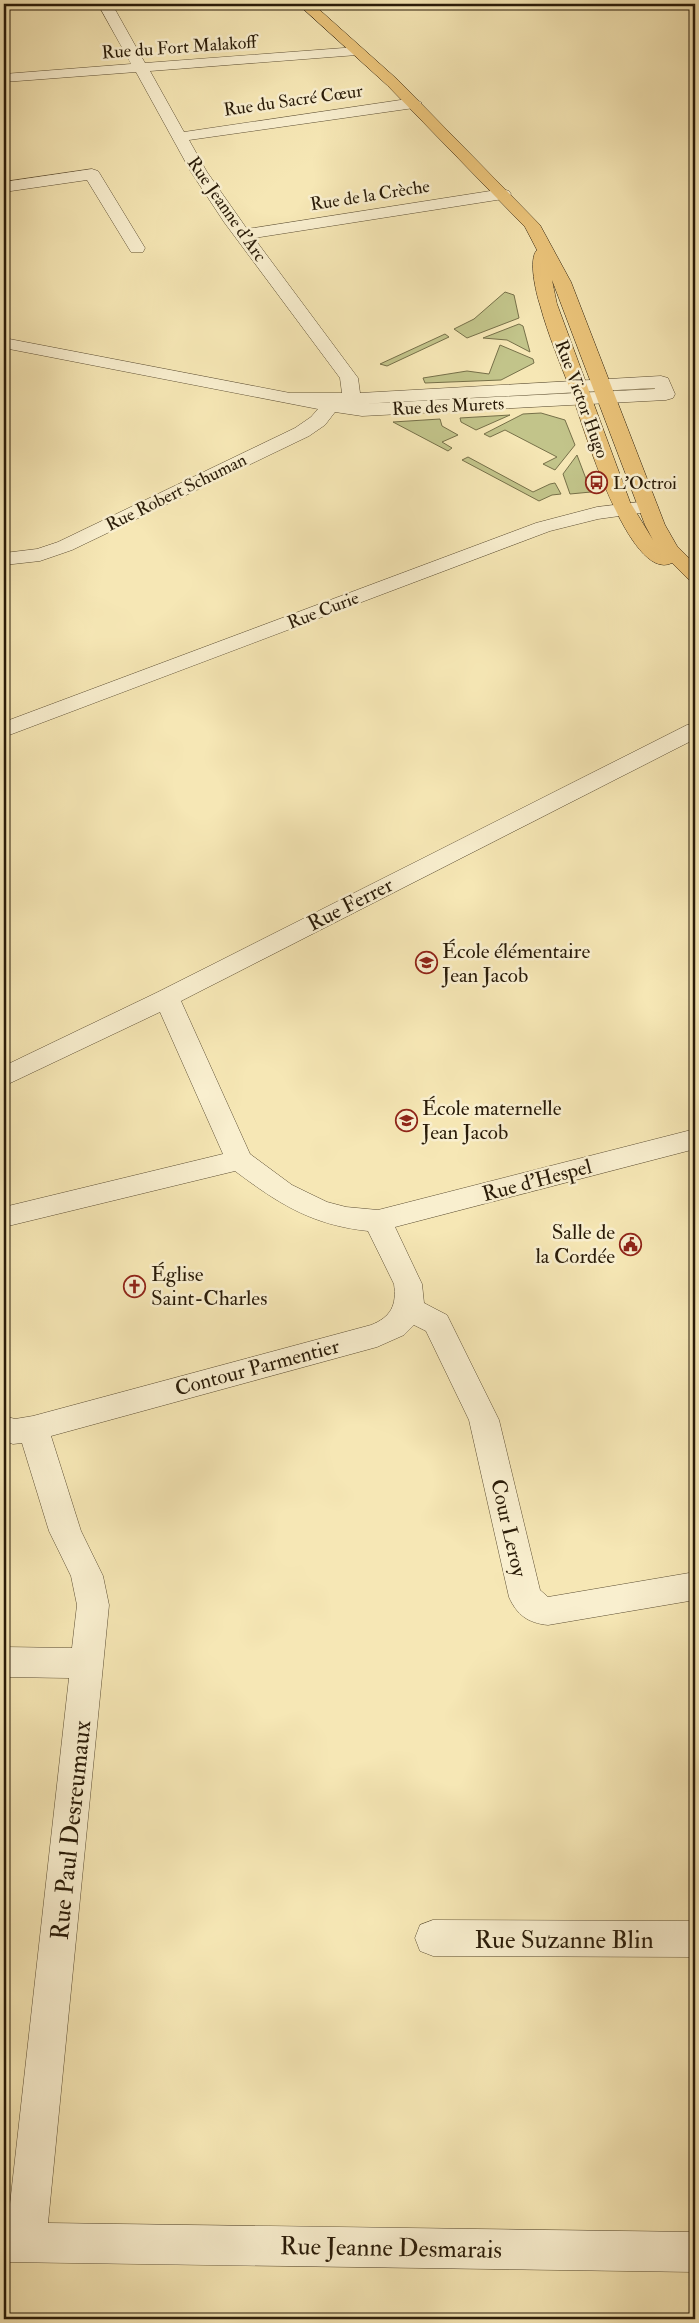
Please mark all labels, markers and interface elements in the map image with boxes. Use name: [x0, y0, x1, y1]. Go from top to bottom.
street label: Rue du Fort Malakoff: [101, 30, 260, 64]
street label: Rue du Sacré Cœur: [222, 79, 364, 122]
street label: Rue Jeanne d'Arc: [182, 152, 271, 266]
street label: Rue de la Crèche: [309, 175, 432, 216]
street label: Rue Victor Hugo: [549, 337, 614, 462]
street label: Rue des Murets: [391, 392, 505, 421]
street label: Rue Robert Schuman: [102, 448, 250, 537]
bus stop icon: L'Octroi: [585, 471, 609, 495]
place label: L'Octroi: [613, 472, 677, 495]
street label: Rue Curie: [284, 586, 363, 635]
street label: Rue Ferrer: [303, 871, 398, 937]
place label: École élémentaire Jean Jacob: [441, 938, 590, 989]
school or university icon: École élémentaire Jean Jacob: [414, 951, 438, 975]
place label: École maternelle Jean Jacob: [421, 1095, 562, 1146]
school or university icon: École maternelle Jean Jacob: [394, 1108, 418, 1132]
street label: Rue d'Hespel: [479, 1153, 595, 1208]
place label: Salle de la Cordée: [535, 1219, 615, 1270]
public building icon: Salle de la Cordée: [619, 1232, 643, 1256]
place label: Église Saint-Charles: [151, 1261, 267, 1312]
church icon: Église Saint-Charles: [123, 1274, 147, 1298]
street label: Contour Parmentier: [172, 1333, 342, 1402]
street label: Cour Leroy: [484, 1477, 533, 1580]
street label: Rue Paul Desreumaux: [45, 1719, 98, 1942]
street label: Rue Suzanne Blin: [474, 1925, 654, 1956]
street label: Rue Jeanne Desmarais: [280, 2231, 502, 2266]

